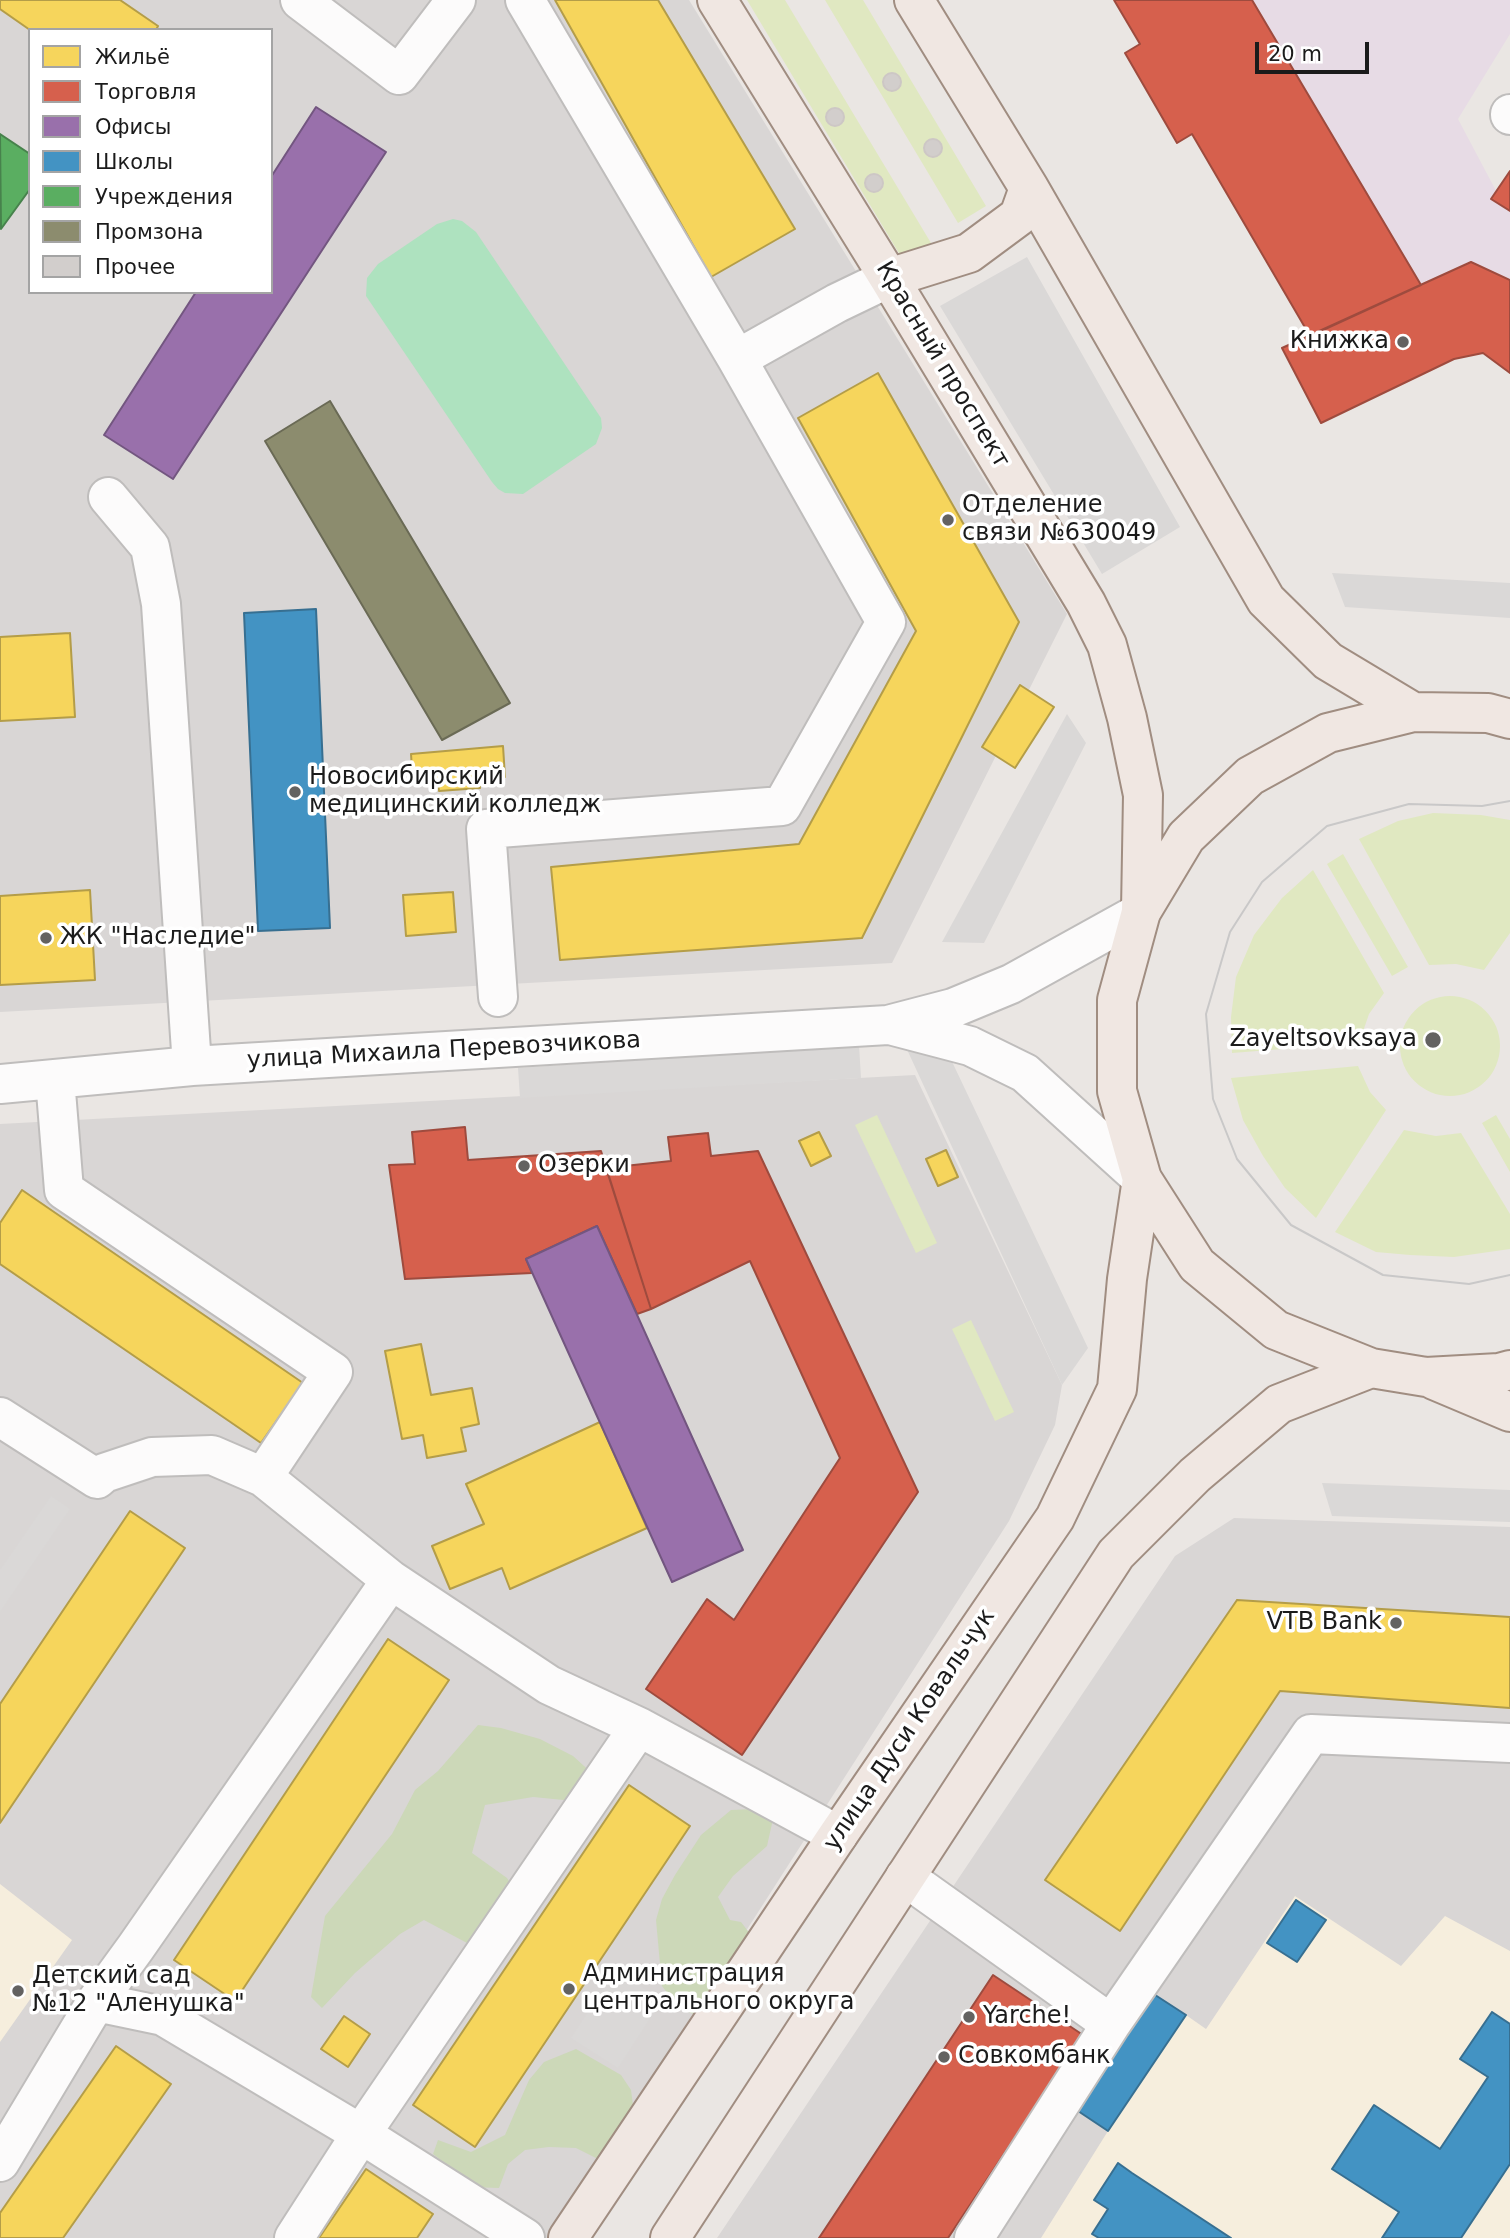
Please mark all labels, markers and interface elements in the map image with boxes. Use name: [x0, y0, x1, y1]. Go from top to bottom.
legend: [28, 28, 273, 294]
scale bar: [1258, 28, 1372, 72]
text: 20 m: [1268, 42, 1322, 66]
text: Жильё: [95, 45, 170, 69]
text: Торговля: [95, 80, 196, 104]
text: Офисы: [95, 115, 171, 139]
text: Школы: [95, 150, 173, 174]
text: Учреждения: [95, 185, 233, 209]
text: Промзона: [95, 220, 203, 244]
text: Прочее: [95, 255, 175, 279]
street label: Красный проспект: [869, 257, 1015, 473]
place label: Книжка: [1290, 328, 1389, 356]
marker: Книжка: [1395, 334, 1411, 350]
place label: Отделение связи №630049: [962, 492, 1156, 548]
marker: Отделение связи №630049: [940, 512, 956, 528]
place label: Новосибирский медицинский колледж: [309, 764, 601, 820]
marker: Новосибирский медицинский колледж: [287, 784, 303, 800]
place label: ЖК "Наследие": [60, 924, 256, 952]
marker: ЖК "Наследие": [38, 930, 54, 946]
street label: улица Михаила Перевозчикова: [246, 1026, 642, 1076]
place label: Zayeltsovksaya: [1229, 1026, 1417, 1054]
marker: Zayeltsovksaya: [1423, 1030, 1443, 1050]
place label: Озерки: [538, 1152, 630, 1180]
marker: Озерки: [516, 1158, 532, 1174]
street label: улица Дуси Ковальчук: [818, 1603, 1002, 1857]
place label: VTB Bank: [1267, 1609, 1382, 1637]
marker: VTB Bank: [1388, 1615, 1404, 1631]
place label: Администрация центрального округа: [583, 1961, 854, 2017]
place label: Детский сад №12 "Аленушка": [32, 1963, 245, 2019]
marker: Администрация центрального округа: [561, 1981, 577, 1997]
marker: Детский сад №12 "Аленушка": [10, 1983, 26, 1999]
place label: Yarche!: [983, 2003, 1071, 2031]
marker: Yarche!: [961, 2009, 977, 2025]
place label: Совкомбанк: [958, 2043, 1111, 2071]
marker: Совкомбанк: [936, 2049, 952, 2065]

